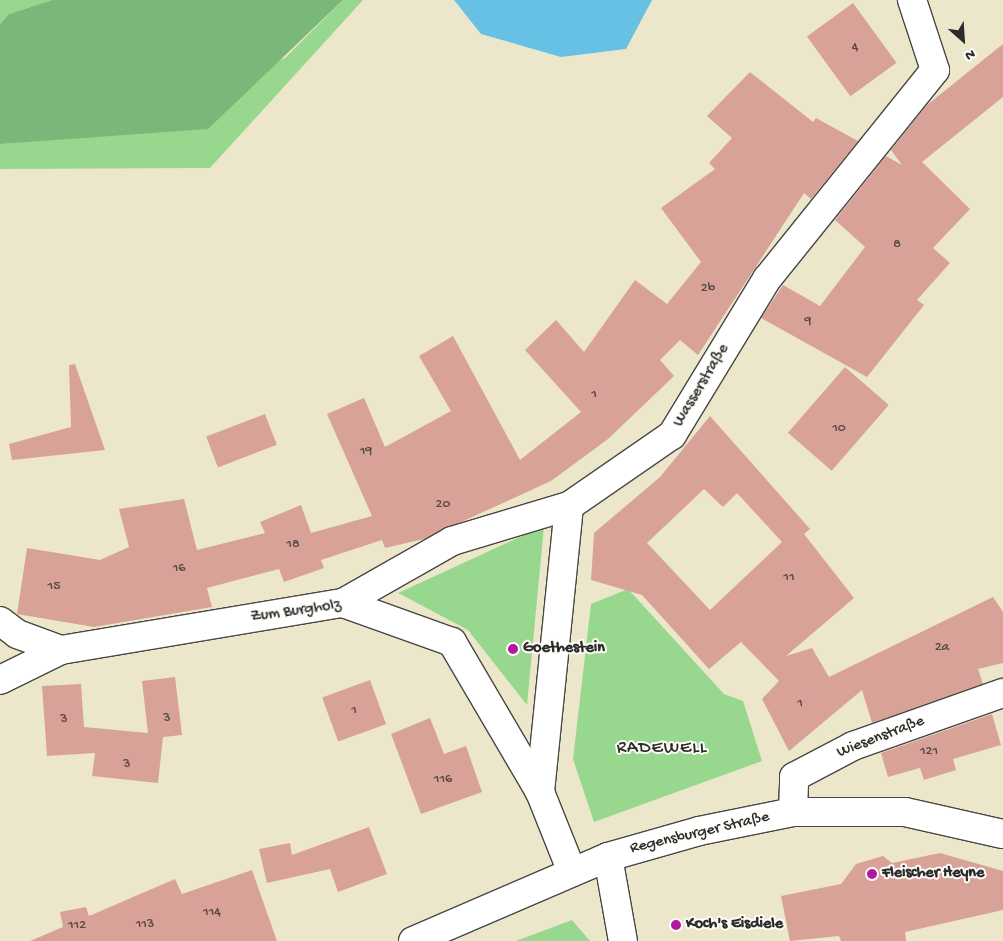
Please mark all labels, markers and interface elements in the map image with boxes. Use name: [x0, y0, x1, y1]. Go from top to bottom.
north arrow: [938, 15, 988, 65]
house number: 4: [852, 40, 858, 56]
text: N: [962, 44, 978, 64]
house number: 8: [893, 237, 901, 253]
house number: 2b: [701, 281, 715, 297]
house number: 9: [804, 314, 812, 330]
street label: Wasserstraße: [670, 341, 734, 431]
house number: 1: [591, 387, 597, 403]
house number: 10: [832, 421, 846, 437]
house number: 19: [360, 444, 372, 460]
house number: 20: [436, 497, 450, 513]
house number: 18: [286, 537, 300, 553]
house number: 16: [173, 561, 185, 577]
house number: 11: [783, 570, 795, 586]
house number: 15: [47, 579, 61, 595]
street label: Zum Burgholz: [250, 596, 342, 628]
place label: Goethestein: [523, 639, 605, 659]
house number: 2a: [935, 640, 949, 656]
marker: Goethestein: [507, 643, 519, 655]
house number: 1: [797, 696, 803, 712]
house number: 1: [351, 703, 357, 719]
house number: 3: [163, 711, 171, 727]
house number: 3: [60, 712, 68, 728]
street label: Wiesenstraße: [835, 713, 927, 763]
district label: RADEWELL: [616, 738, 708, 760]
house number: 121: [920, 744, 938, 760]
house number: 3: [123, 757, 131, 773]
house number: 116: [434, 772, 452, 788]
street label: Regensburger Straße: [628, 809, 772, 859]
place label: Fleischer Heyne: [882, 864, 984, 884]
marker: Fleischer Heyne: [866, 868, 878, 880]
house number: 114: [203, 905, 221, 921]
place label: Koch's Eisdiele: [686, 915, 783, 935]
house number: 113: [136, 917, 154, 933]
house number: 112: [68, 918, 86, 934]
marker: Koch's Eisdiele: [670, 919, 682, 931]

